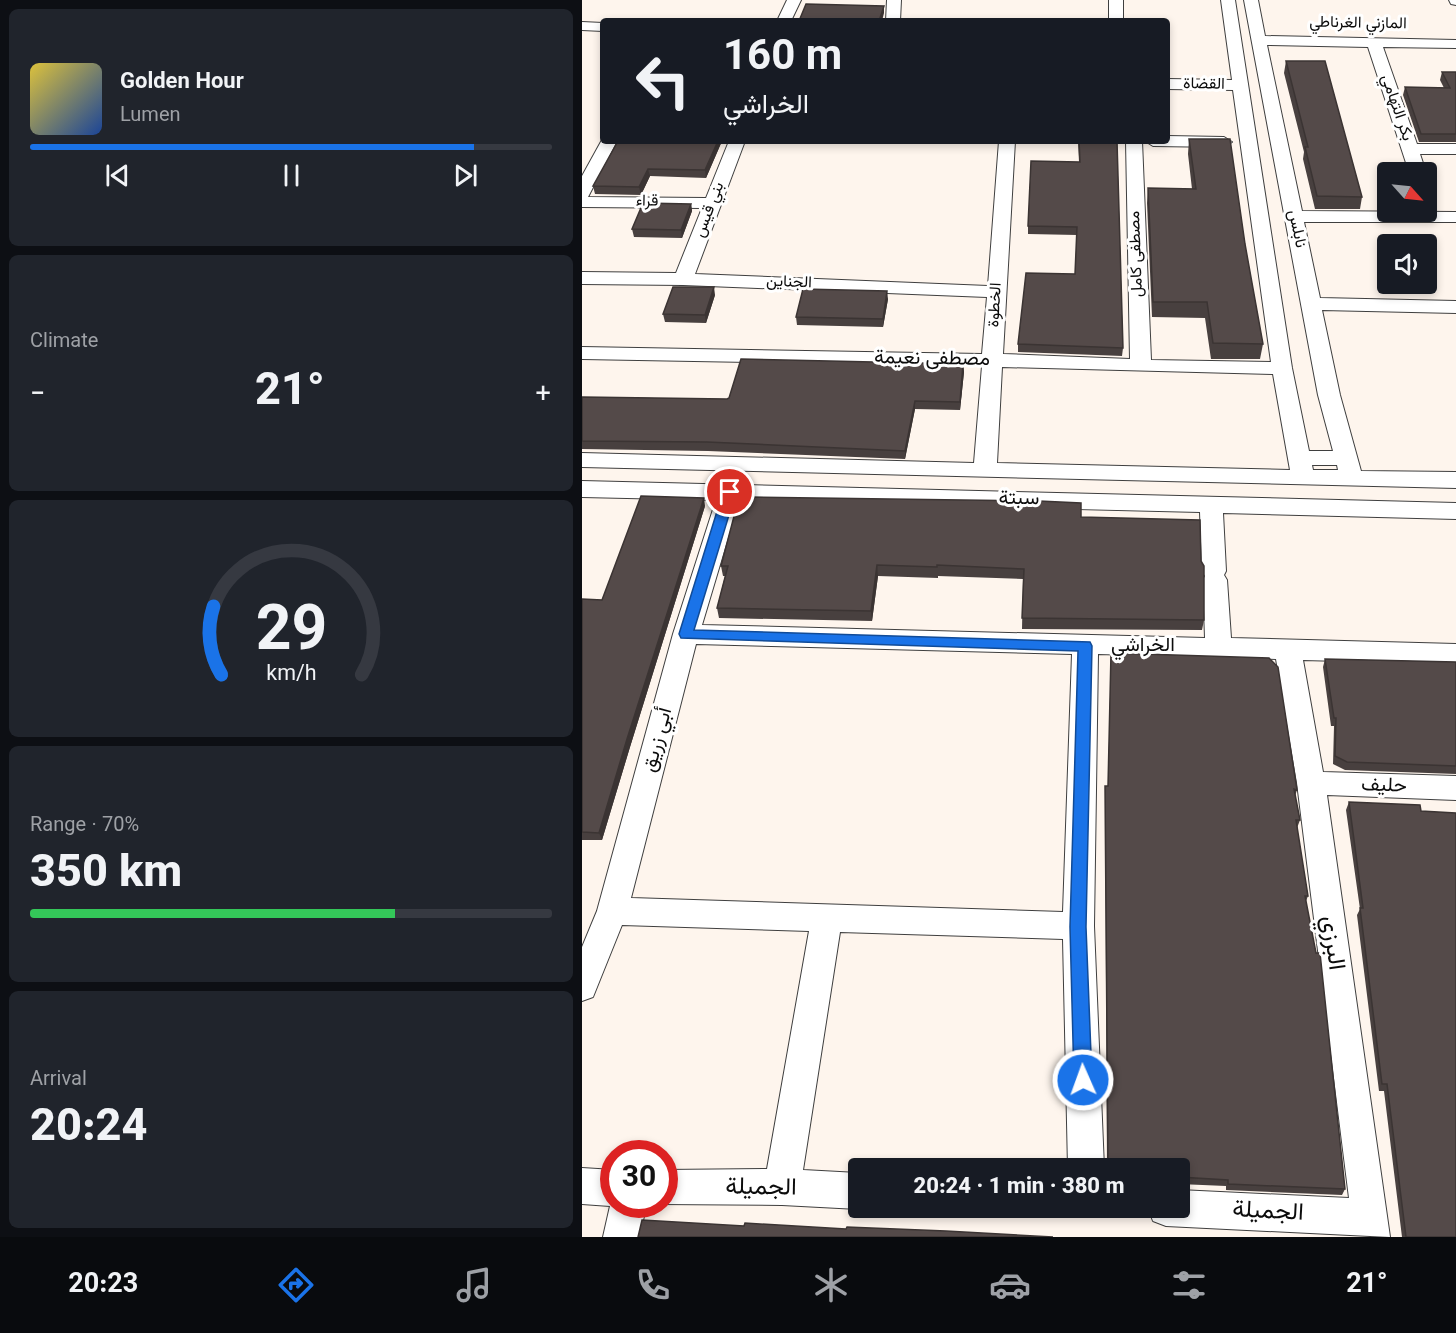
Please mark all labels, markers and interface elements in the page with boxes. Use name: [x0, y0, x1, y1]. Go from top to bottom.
street label: المازني الغرناطي: [1309, 11, 1407, 37]
text: 160 m: [723, 26, 842, 92]
icon: left: [624, 42, 702, 120]
text: Golden Hour: [120, 65, 244, 100]
street label: بكر التهامي: [1373, 71, 1419, 145]
street label: القضاة: [1183, 72, 1225, 98]
text: الخراشي: [723, 85, 809, 128]
text: Lumen: [120, 100, 181, 132]
icon: previous: [101, 159, 134, 192]
icon: pause: [275, 159, 308, 192]
icon: next: [449, 159, 482, 192]
north arrow: [1377, 162, 1437, 222]
map controls: [1377, 162, 1437, 294]
street label: بني قيس: [688, 179, 732, 241]
street label: قراء: [635, 189, 659, 215]
street label: نابلس: [1280, 208, 1312, 250]
street label: مصطفى كامل: [1123, 210, 1151, 298]
button: sound: [1377, 234, 1437, 294]
street label: الجناين: [766, 270, 812, 296]
street label: الخطوة: [982, 282, 1010, 328]
text: Climate: [30, 326, 98, 358]
street label: مصطفى نعيمة: [874, 342, 990, 376]
text: 21°: [255, 358, 325, 428]
text: −: [30, 367, 45, 419]
text: +: [534, 367, 552, 419]
pin: [704, 466, 755, 517]
icon: arrive: [713, 475, 746, 508]
street label: سبتة: [998, 483, 1040, 515]
text: 29: [255, 586, 327, 684]
street label: الخراشي: [1111, 630, 1175, 662]
text: km/h: [266, 659, 316, 693]
street label: أبي زريق: [634, 704, 682, 776]
street label: حليف: [1361, 769, 1407, 803]
text: Range · 70%: [30, 810, 139, 842]
text: 350 km: [30, 840, 182, 910]
street label: البرزي: [1309, 913, 1355, 973]
position arrow: [1051, 1048, 1115, 1112]
text: Arrival: [30, 1064, 87, 1096]
text: 20:24: [30, 1094, 148, 1164]
speed limit sign: 30: [600, 1140, 678, 1218]
street label: الجميلة: [725, 1168, 797, 1208]
text: 20:24 · 1 min · 380 m: [914, 1170, 1124, 1205]
street label: الجميلة: [1231, 1191, 1305, 1233]
text: 20:23: [68, 1264, 138, 1307]
icon: directions: [275, 1264, 317, 1306]
icon: music: [453, 1264, 495, 1306]
icon: phone: [632, 1264, 674, 1306]
icon: climate: [810, 1264, 852, 1306]
icon: car: [989, 1264, 1031, 1306]
icon: filters: [1168, 1264, 1210, 1306]
text: 21°: [1346, 1264, 1388, 1307]

